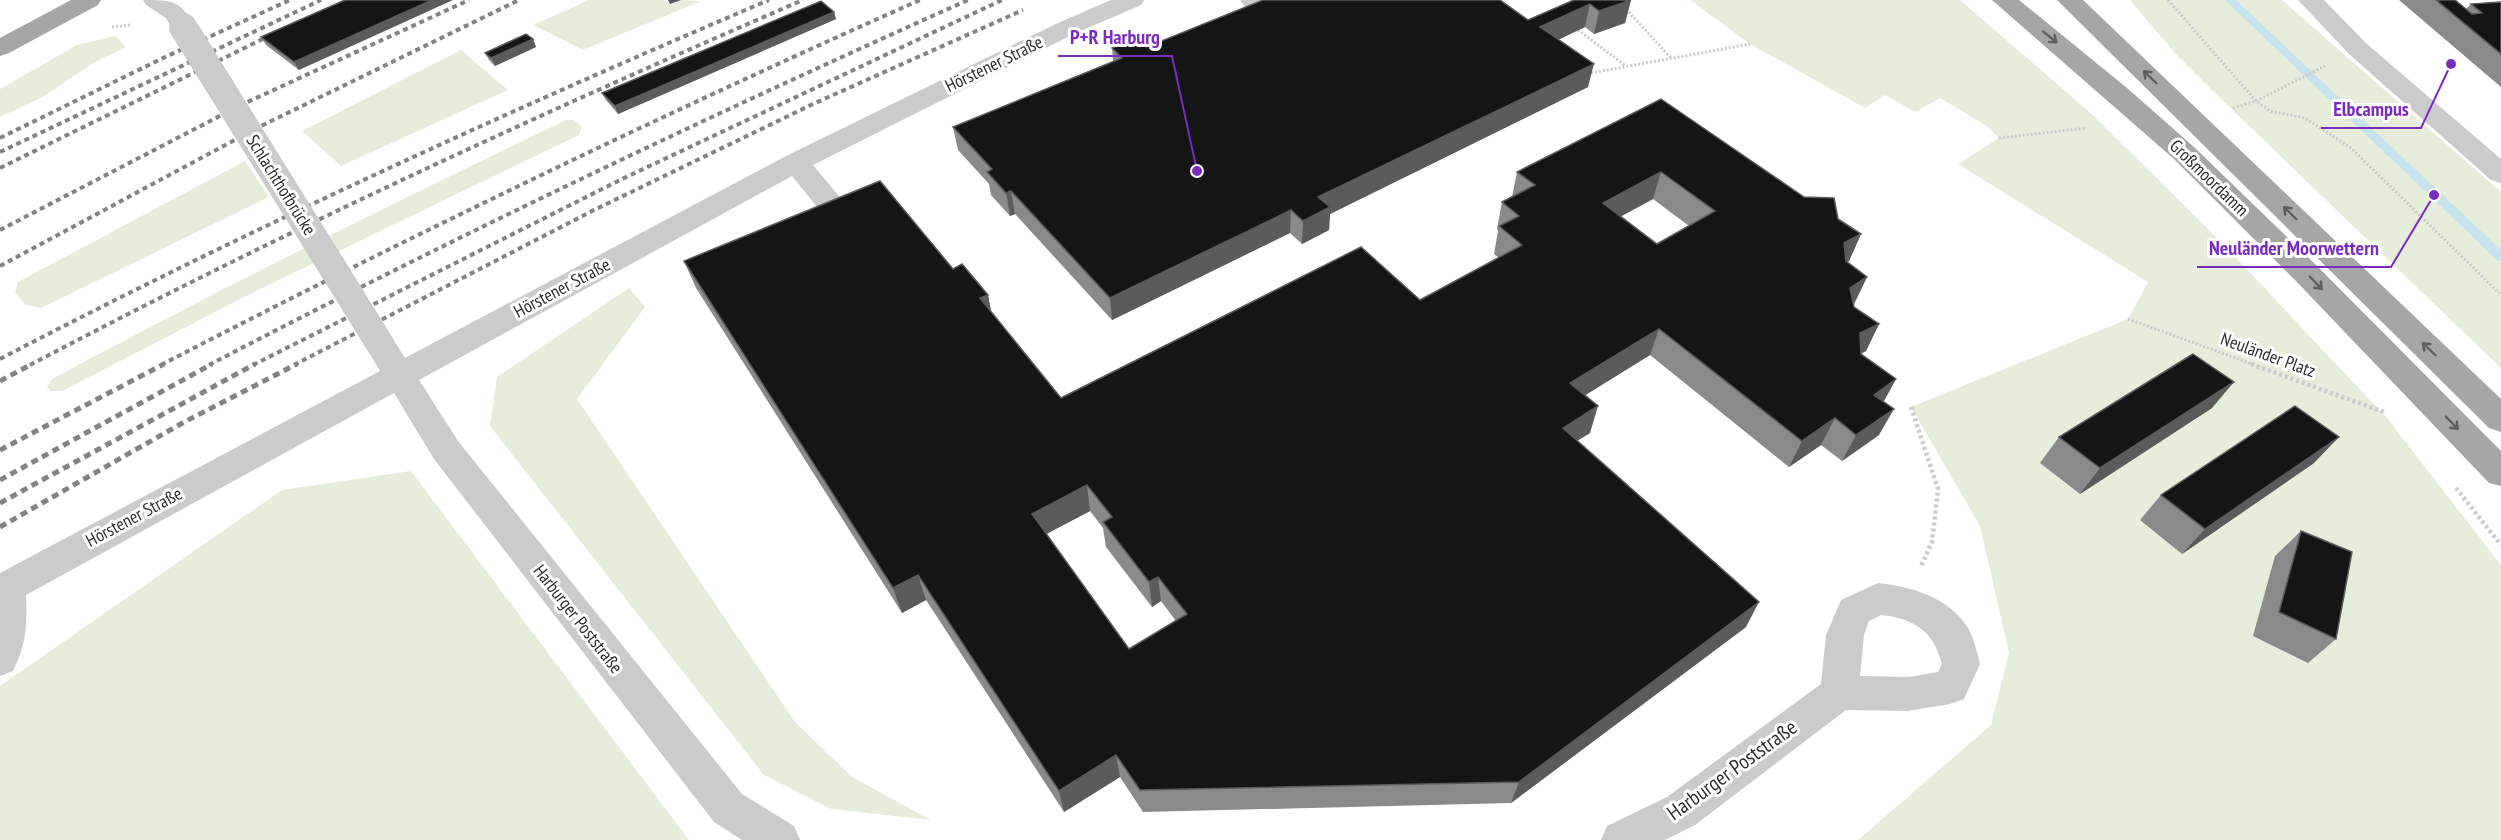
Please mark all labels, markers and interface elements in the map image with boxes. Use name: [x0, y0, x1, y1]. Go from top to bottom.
callout: P+R Harburg: [1058, 18, 1172, 56]
text: P+R Harburg: [1070, 24, 1160, 50]
street label: Hörstener Straße: [941, 30, 1046, 97]
one-way arrow: [2042, 30, 2057, 44]
one-way arrow: [2142, 70, 2157, 84]
callout: Elbcampus: [2321, 90, 2421, 128]
text: Elbcampus: [2333, 96, 2409, 122]
street label: Schlachthofbrücke: [241, 130, 321, 239]
street label: Großmoordamm: [2165, 134, 2254, 221]
one-way arrow: [2282, 205, 2297, 220]
callout: Neuländer Moorwettern: [2197, 229, 2391, 267]
text: Neuländer Moorwettern: [2209, 235, 2379, 261]
street label: Hörstener Straße: [510, 253, 614, 323]
one-way arrow: [2309, 276, 2323, 291]
street label: Neuländer Platz: [2218, 327, 2319, 382]
one-way arrow: [2422, 341, 2437, 356]
one-way arrow: [2445, 415, 2459, 430]
street label: Hörstener Straße: [82, 482, 186, 552]
street label: Harburger Poststraße: [529, 560, 628, 678]
street label: Harburger Poststraße: [1661, 713, 1802, 826]

